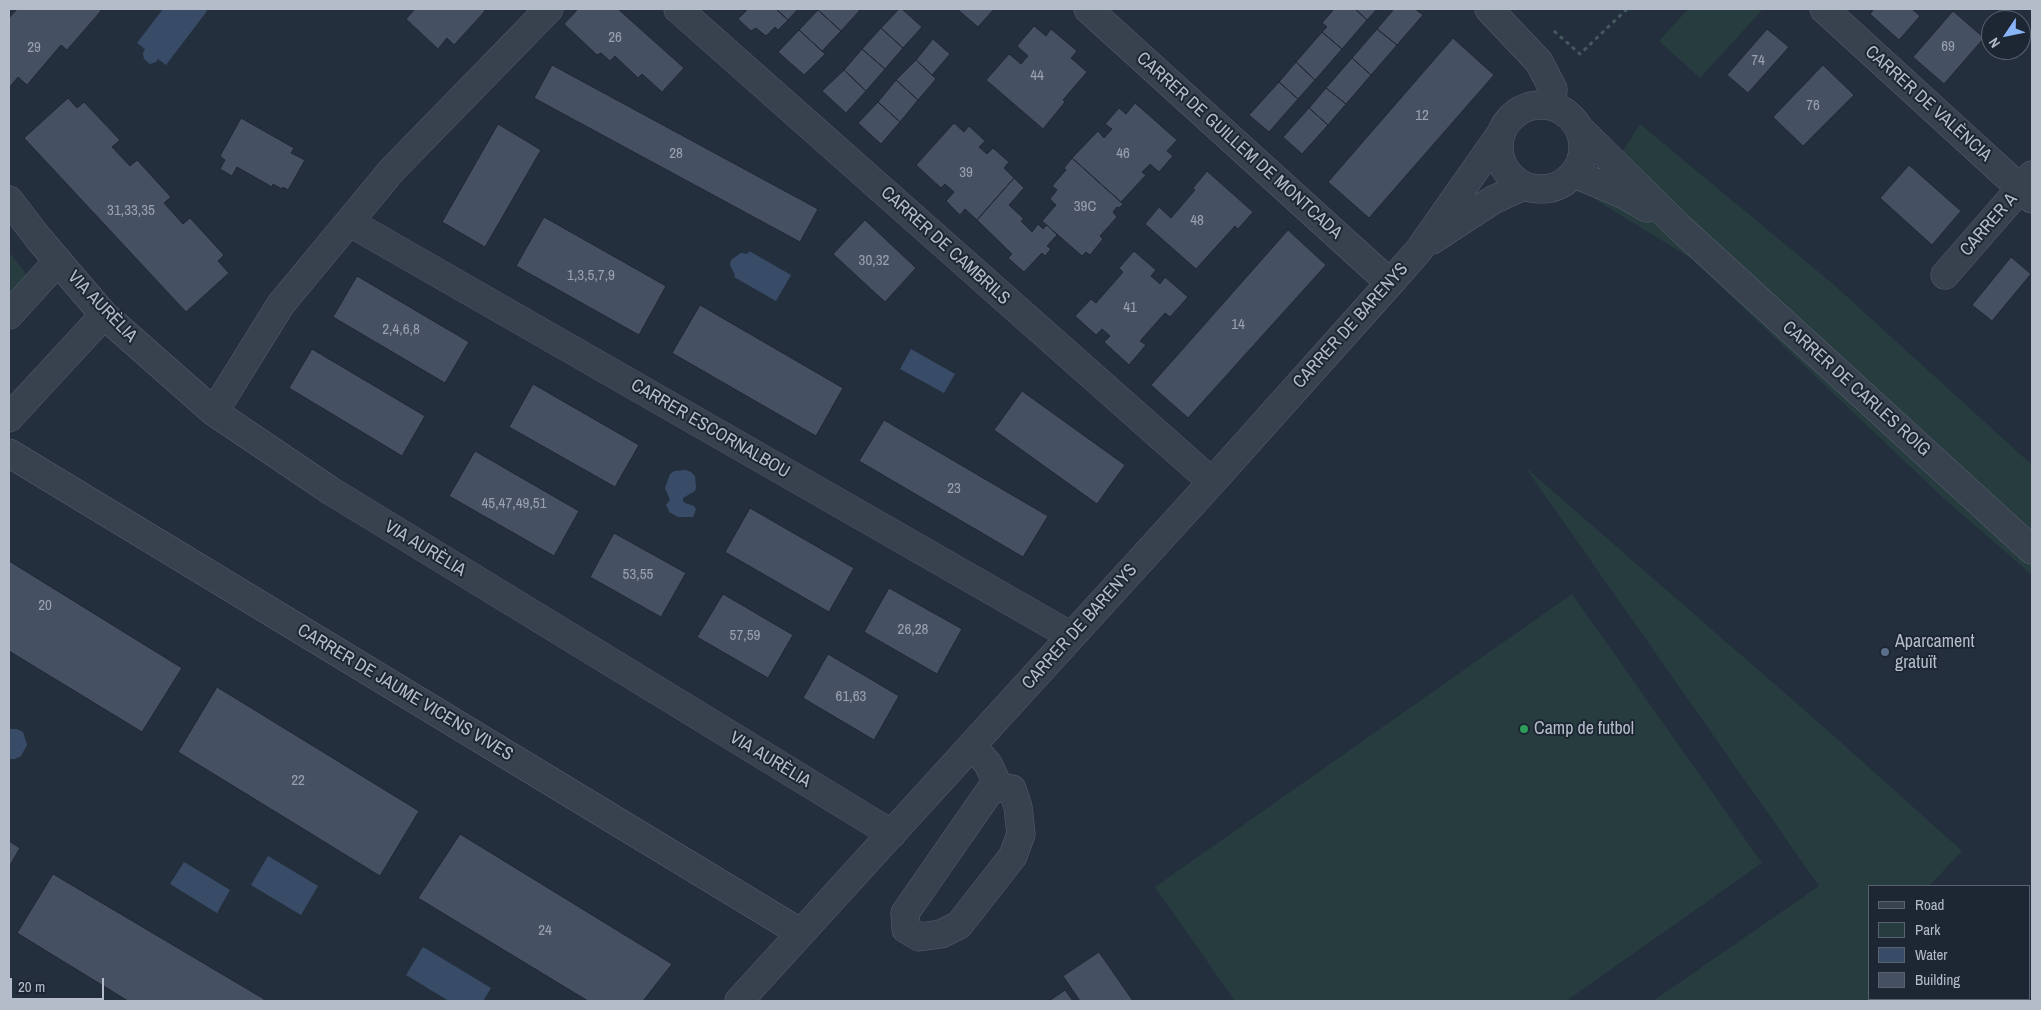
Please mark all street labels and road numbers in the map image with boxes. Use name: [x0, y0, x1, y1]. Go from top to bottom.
street label: CARRER DE VALÈNCIA: [1860, 41, 1996, 167]
street label: CARRER DE GUILLEM DE MONTCADA: [1132, 48, 1346, 244]
street label: CARRER DE CAMBRILS: [876, 182, 1014, 310]
street label: CARRER A: [1956, 189, 2022, 261]
street label: CARRER DE BARENYS: [1289, 259, 1413, 393]
street label: VIA AURÈLIA: [63, 267, 141, 347]
street label: CARRER DE CARLES ROIG: [1777, 317, 1935, 461]
street label: CARRER ESCORNALBOU: [627, 375, 793, 483]
street label: VIA AURÈLIA: [380, 516, 470, 582]
street label: CARRER DE BARENYS: [1018, 560, 1142, 694]
street label: CARRER DE JAUME VICENS VIVES: [293, 620, 517, 766]
street label: VIA AURÈLIA: [725, 727, 815, 793]

